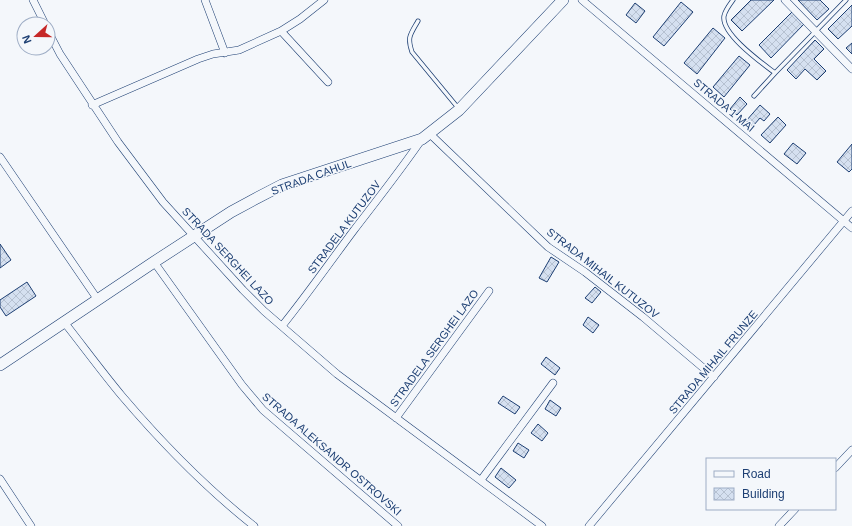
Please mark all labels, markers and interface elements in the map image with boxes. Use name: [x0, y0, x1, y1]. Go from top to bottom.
north arrow: [16, 16, 56, 56]
text: N: [20, 34, 34, 45]
street label: STRADA 1 MAI: [691, 76, 757, 134]
street label: STRADA CAHUL: [269, 157, 353, 197]
street label: STRADELA KUTUZOV: [305, 178, 383, 276]
street label: STRADA SERGHEI LAZO: [180, 205, 276, 307]
street label: STRADA MIHAIL KUTUZOV: [545, 225, 662, 321]
street label: STRADELA SERGHEI LAZO: [387, 287, 481, 409]
street label: STRADA MIHAIL FRUNZE: [666, 308, 760, 416]
street label: STRADA ALEKSANDR OSTROVSKI: [260, 390, 404, 518]
legend: [706, 458, 836, 510]
text: Road: [742, 467, 771, 481]
text: Building: [742, 487, 785, 501]

